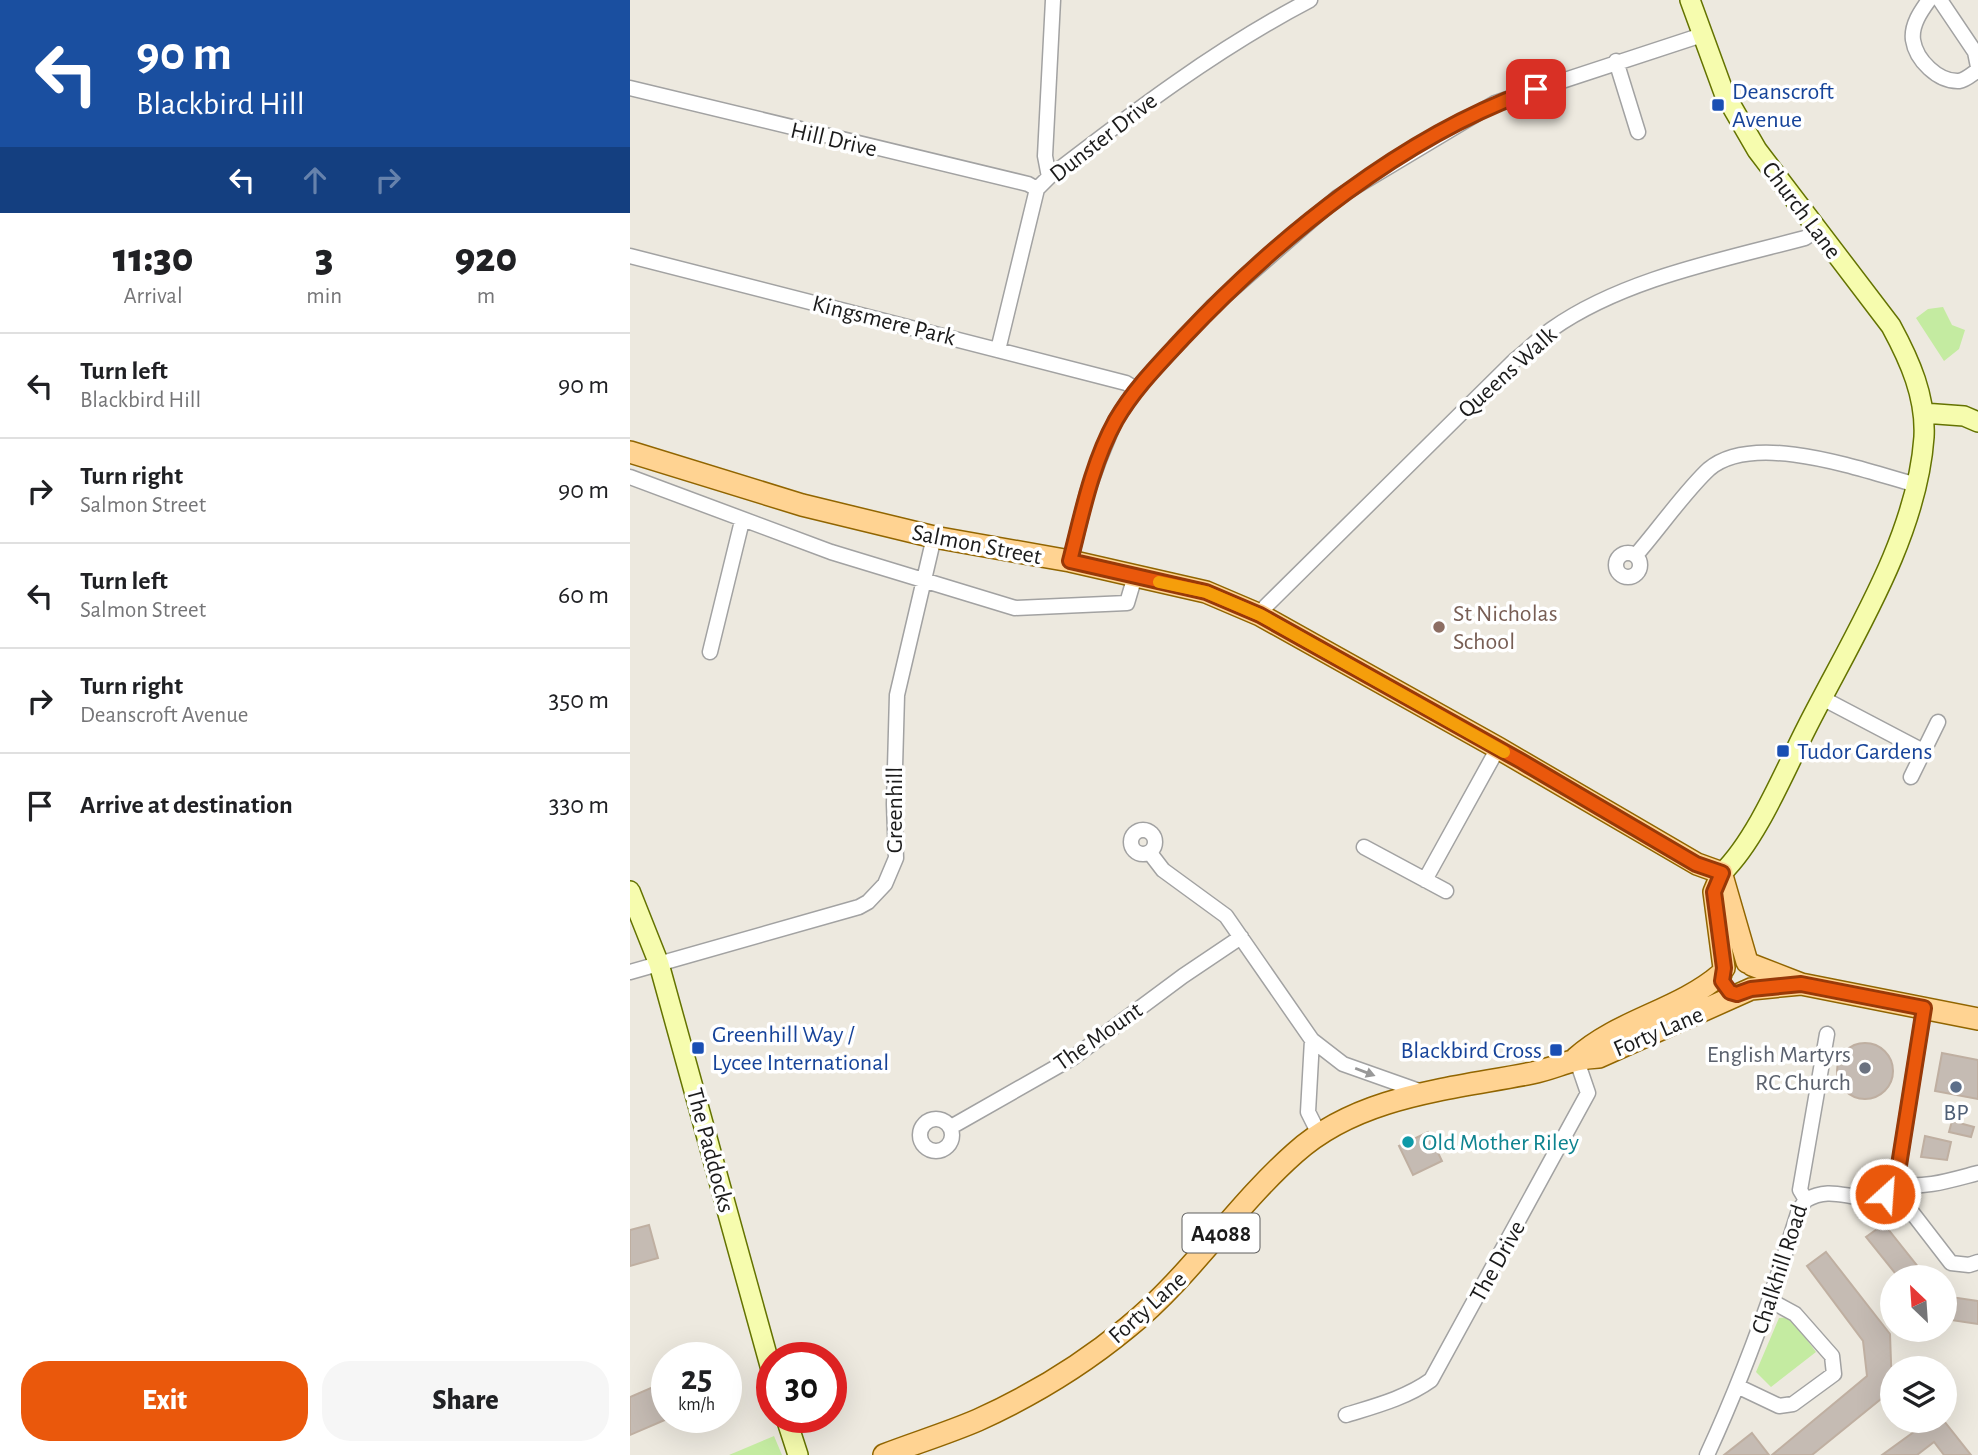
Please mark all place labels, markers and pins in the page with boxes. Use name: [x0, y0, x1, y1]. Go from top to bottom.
pin: [1506, 59, 1566, 119]
place label: Deanscroft Avenue: [1732, 80, 1834, 132]
marker: Deanscroft Avenue: [1710, 97, 1726, 113]
place label: St Nicholas School: [1453, 602, 1558, 654]
marker: St Nicholas School: [1431, 619, 1447, 635]
place label: Tudor Gardens: [1797, 740, 1932, 764]
marker: Tudor Gardens: [1775, 743, 1791, 759]
place label: Greenhill Way / Lycee International: [712, 1023, 889, 1075]
place label: Blackbird Cross: [1400, 1039, 1542, 1063]
marker: Greenhill Way / Lycee International: [690, 1040, 706, 1056]
marker: Blackbird Cross: [1548, 1042, 1564, 1058]
place label: English Martyrs RC Church: [1707, 1043, 1851, 1095]
marker: English Martyrs RC Church: [1857, 1060, 1873, 1076]
marker: BP: [1948, 1079, 1964, 1095]
place label: BP: [1943, 1101, 1969, 1125]
place label: Old Mother Riley: [1422, 1131, 1579, 1155]
marker: Old Mother Riley: [1400, 1134, 1416, 1150]

